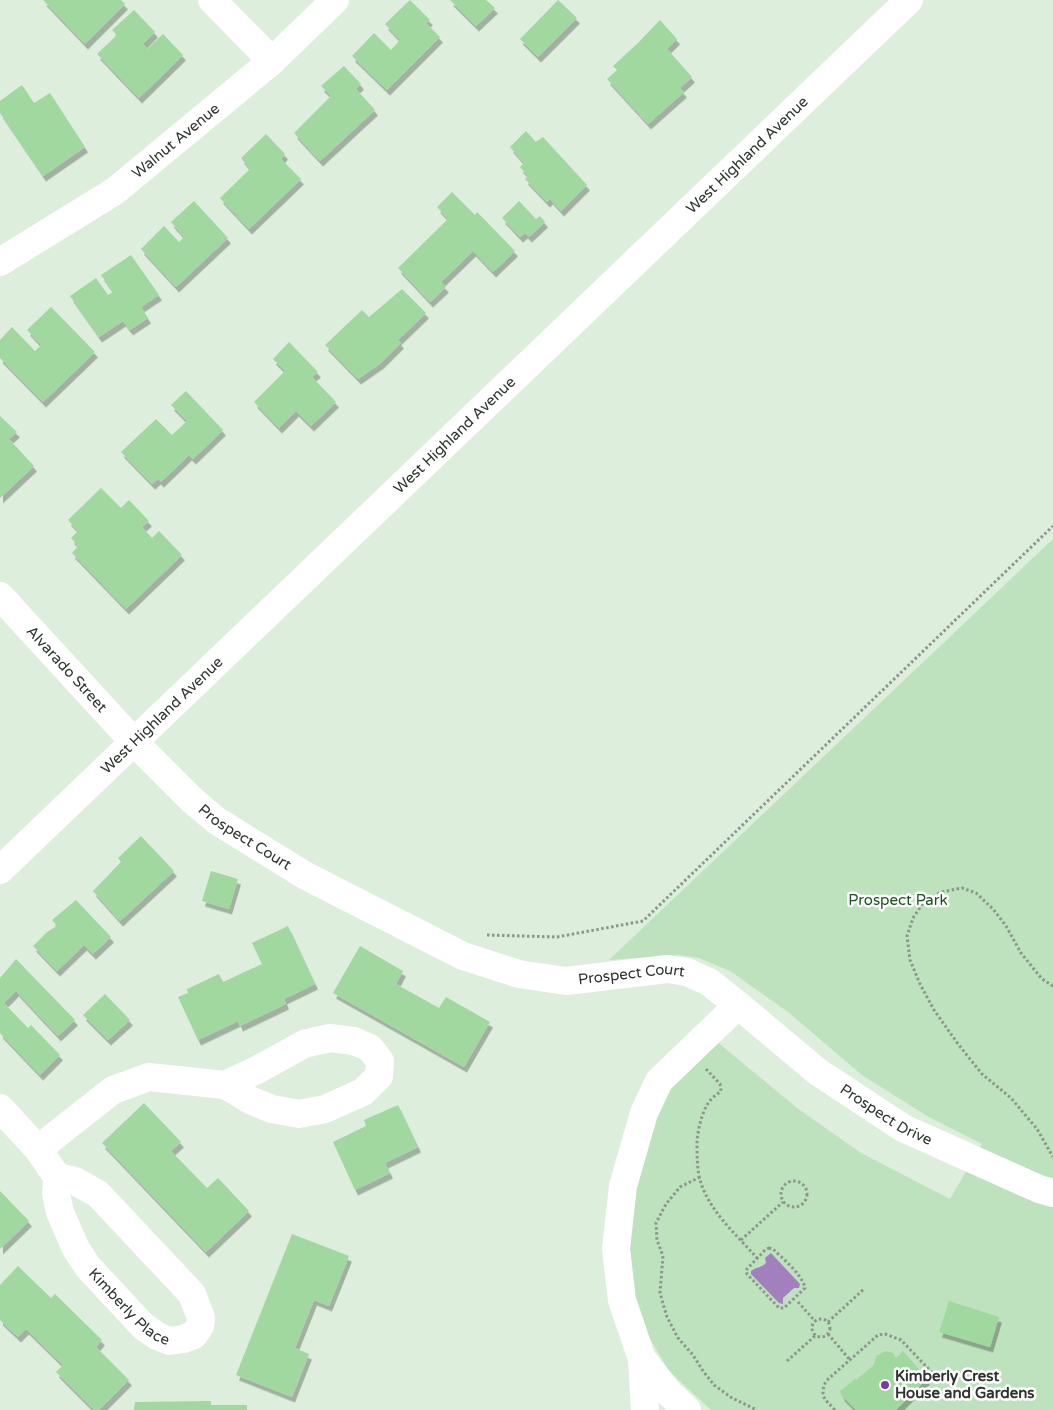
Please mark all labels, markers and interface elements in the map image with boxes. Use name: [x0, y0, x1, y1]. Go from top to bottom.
street label: West Highland Avenue: [682, 93, 812, 217]
street label: Walnut Avenue: [128, 99, 223, 182]
street label: West Highland Avenue: [390, 373, 519, 498]
street label: Alvarado Street: [23, 622, 111, 716]
street label: West Highland Avenue: [97, 653, 226, 778]
street label: Prospect Court: [195, 800, 295, 874]
park label: Prospect Park: [848, 891, 948, 909]
street label: Prospect Court: [577, 960, 686, 988]
street label: Prospect Drive: [837, 1080, 935, 1149]
street label: Kimberly Place: [85, 1265, 172, 1349]
place label: Kimberly Crest House and Gardens: [895, 1367, 1035, 1402]
marker: Kimberly Crest House and Gardens: [879, 1379, 891, 1391]

